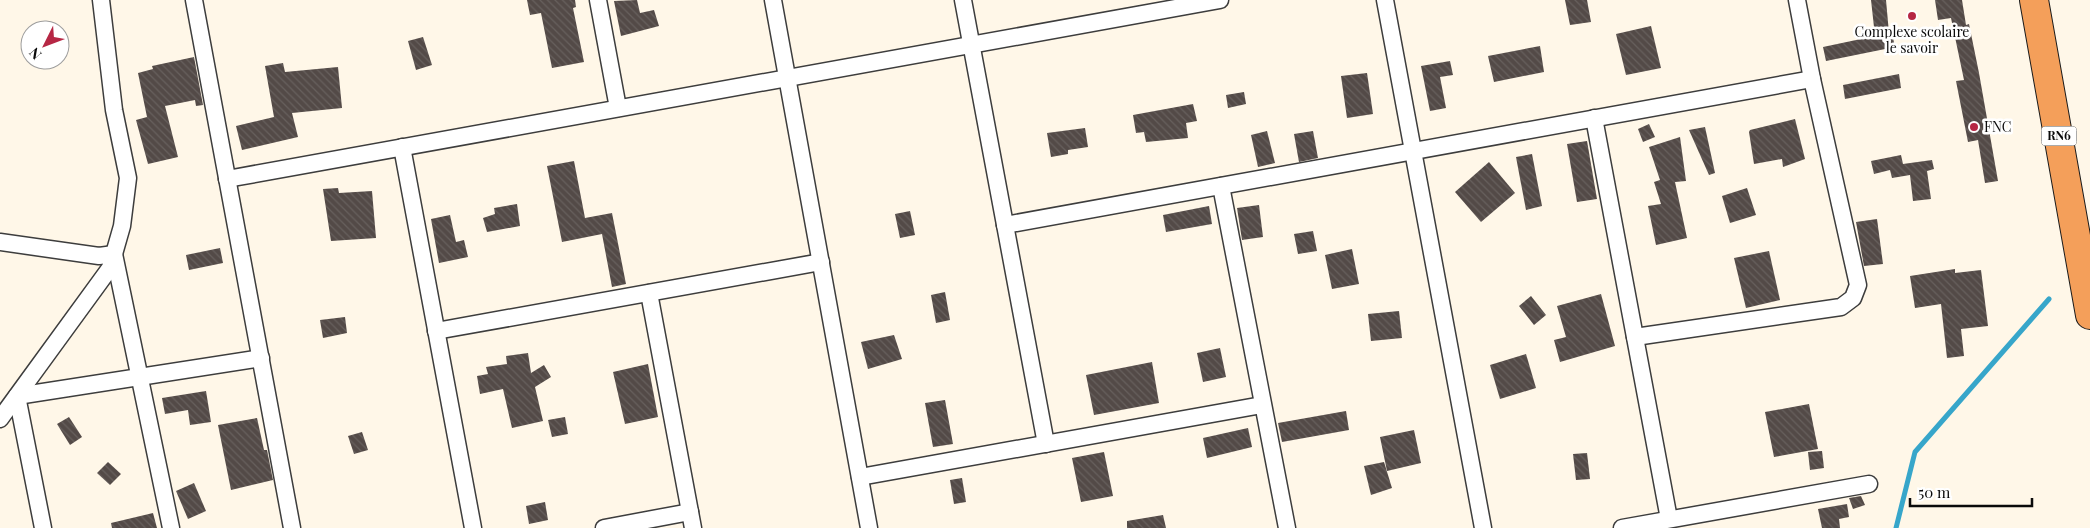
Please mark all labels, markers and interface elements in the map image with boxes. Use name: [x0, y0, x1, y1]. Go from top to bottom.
marker: Complexe scolaire le savoir: [1906, 10, 1918, 22]
north arrow: [20, 20, 70, 70]
place label: Complexe scolaire le savoir: [1855, 22, 1969, 57]
text: N: [25, 44, 45, 64]
place label: FNC: [1984, 117, 2011, 136]
marker: FNC: [1968, 121, 1980, 133]
road number: RN6: [2042, 126, 2076, 146]
scale bar: [1910, 476, 2032, 508]
text: 50 m: [1918, 482, 1951, 502]

